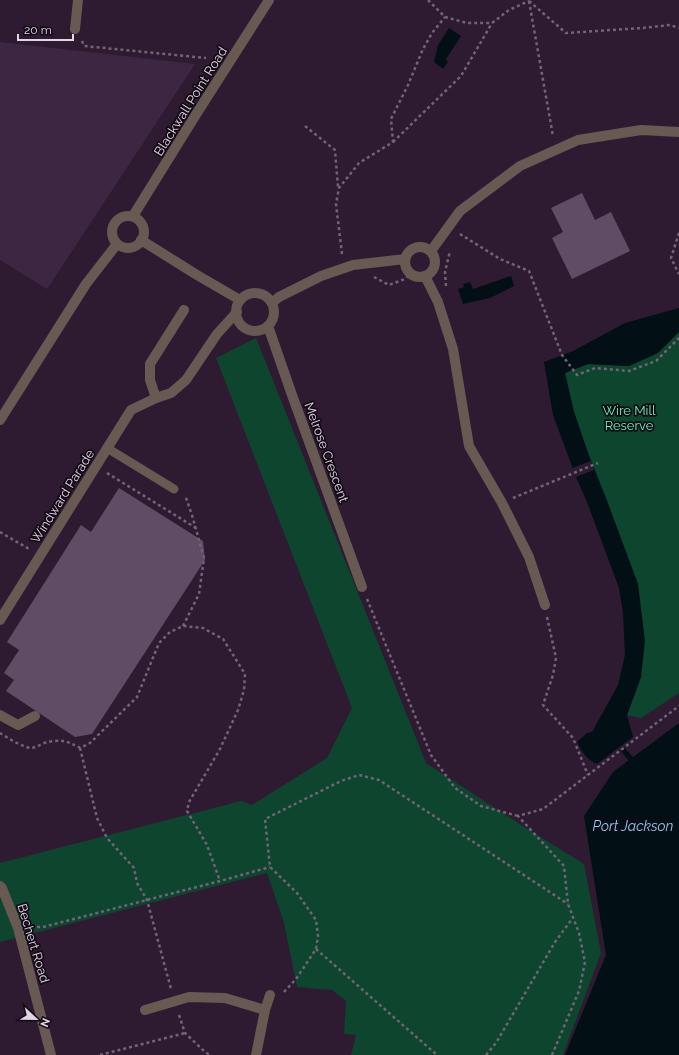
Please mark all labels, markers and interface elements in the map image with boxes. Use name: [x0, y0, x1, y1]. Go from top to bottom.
scale bar: [18, 16, 73, 42]
text: 20 m: [24, 23, 52, 37]
street label: Blackwall Point Road: [151, 44, 230, 159]
street label: Melrose Crescent: [301, 400, 352, 505]
park label: Wire Mill Reserve: [602, 403, 656, 433]
street label: Windward Parade: [27, 446, 98, 546]
water label: Port Jackson: [593, 818, 674, 834]
street label: Bechert Road: [14, 902, 53, 985]
north arrow: [16, 999, 56, 1039]
text: N: [37, 1016, 52, 1029]

